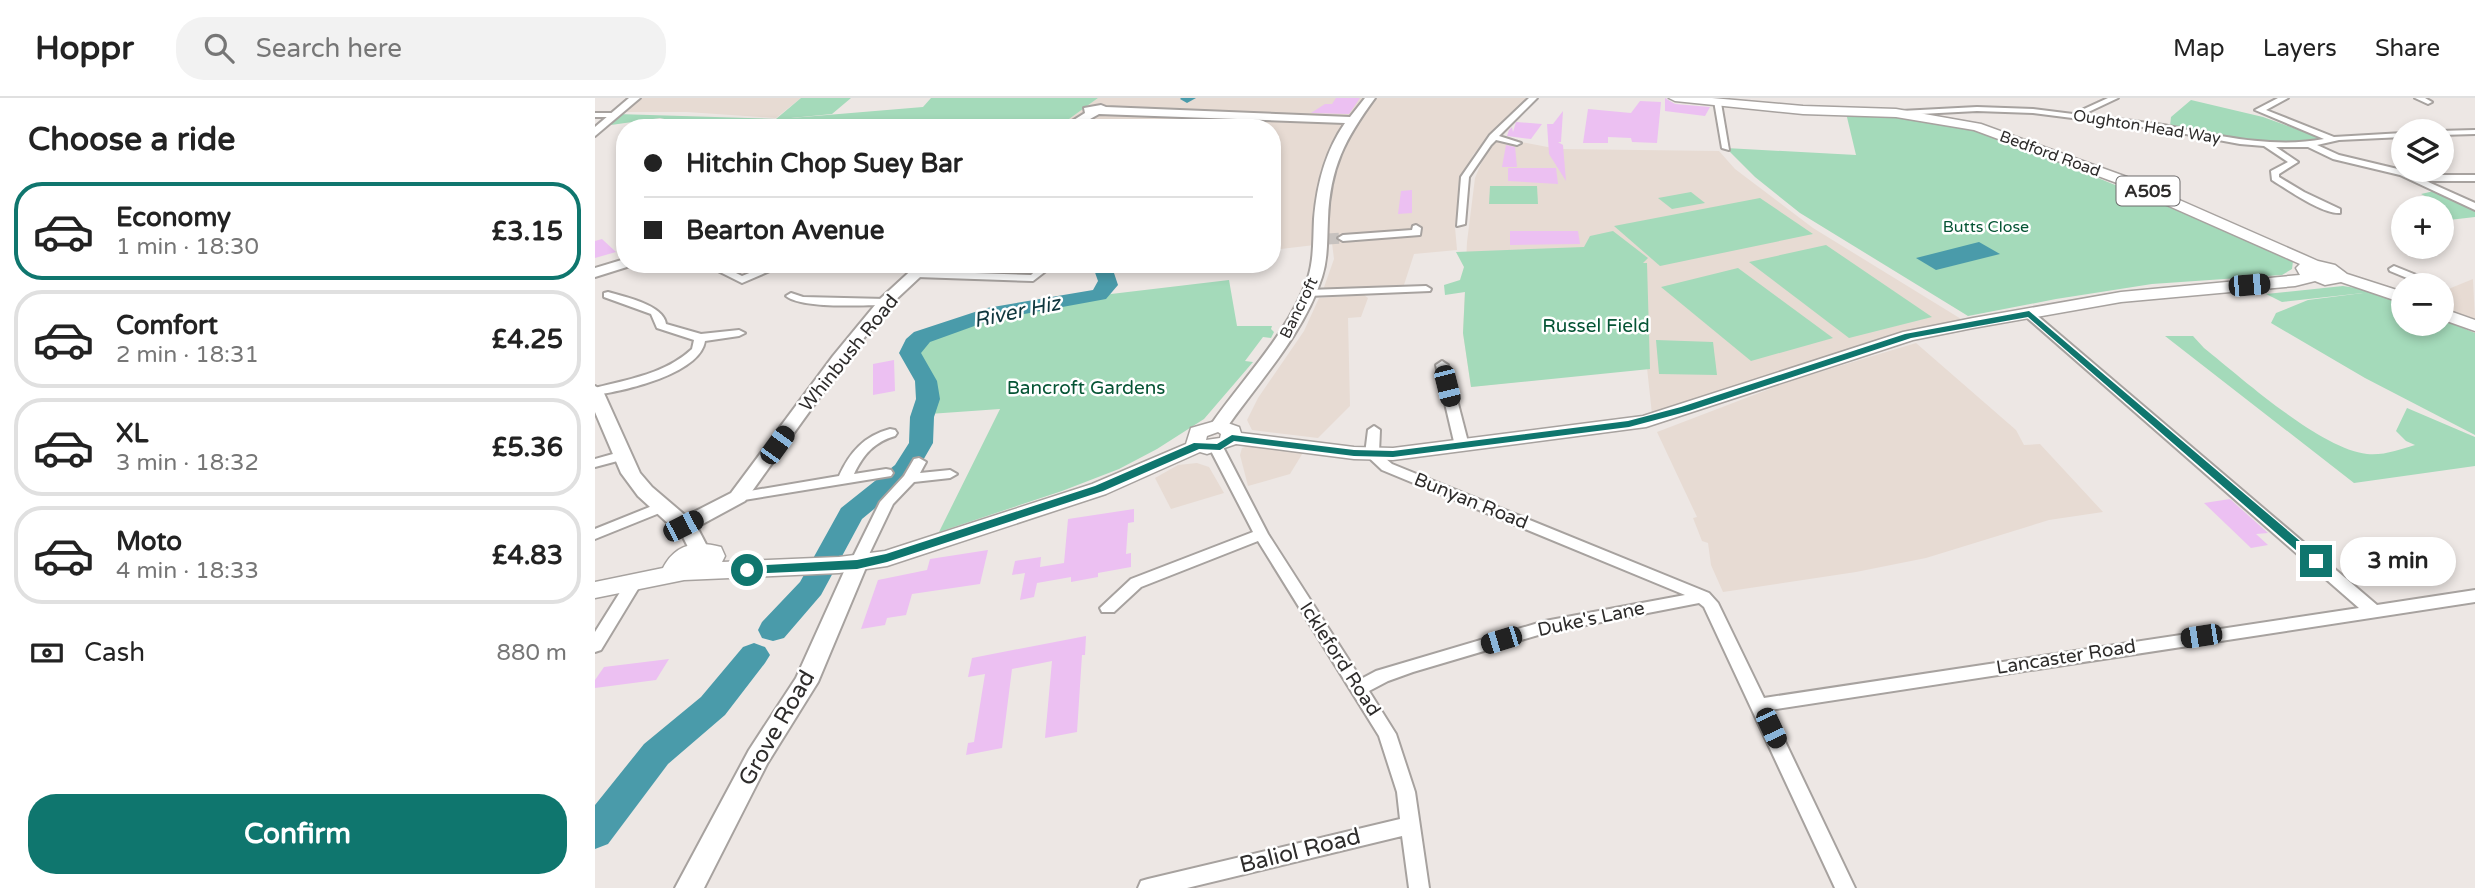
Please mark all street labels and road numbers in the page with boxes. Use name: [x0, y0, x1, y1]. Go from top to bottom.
street label: Oughton Head Way: [2072, 105, 2223, 149]
street label: Bedford Road: [1997, 126, 2103, 182]
road number: A505: [2117, 176, 2179, 206]
street label: Bancroft: [1276, 274, 1322, 342]
street label: Whinbush Road: [795, 290, 903, 416]
street label: Bunyan Road: [1411, 468, 1531, 534]
street label: Duke's Lane: [1535, 597, 1647, 641]
street label: Ickleford Road: [1295, 598, 1385, 720]
street label: Lancaster Road: [1995, 635, 2137, 679]
street label: Grove Road: [733, 665, 821, 791]
street label: Baliol Road: [1237, 822, 1363, 880]

